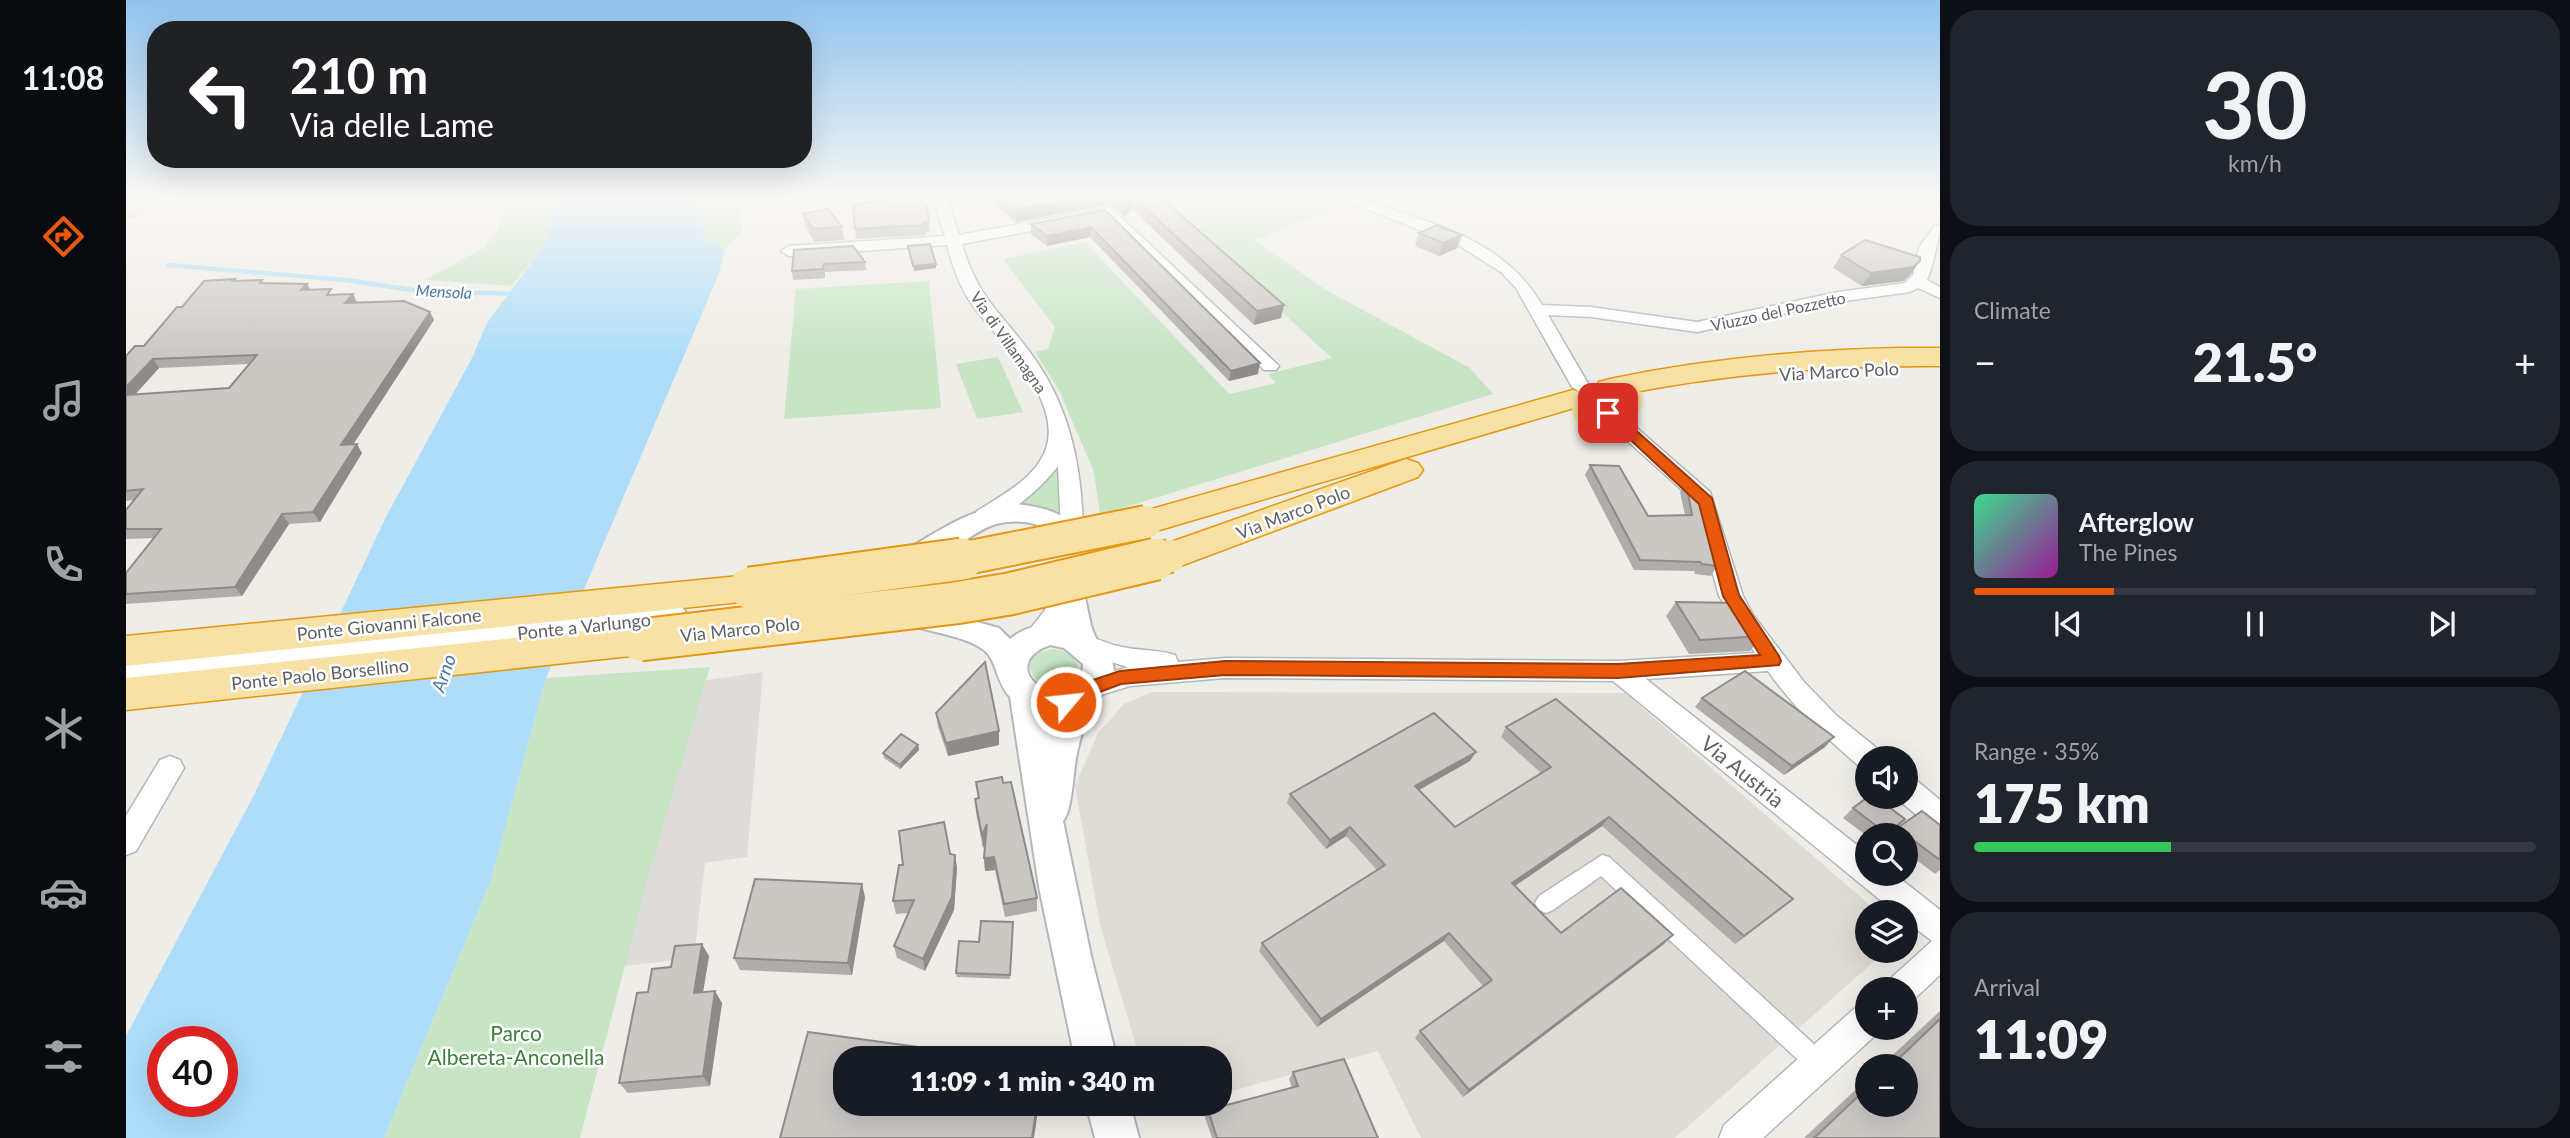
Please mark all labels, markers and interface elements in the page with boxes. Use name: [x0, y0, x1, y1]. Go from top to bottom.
text: 210 m: [290, 46, 428, 104]
icon: left: [175, 49, 266, 140]
text: 30: [2202, 49, 2308, 158]
text: 11:08: [22, 58, 104, 97]
text: Via delle Lame: [290, 105, 494, 144]
text: km/h: [2228, 149, 2282, 177]
icon: directions: [39, 212, 88, 261]
water label: Mensola: [415, 280, 473, 302]
street label: Viuzzo del Pozzetto: [1709, 287, 1847, 335]
street label: Via di Villamagna: [967, 288, 1051, 396]
text: Climate: [1974, 296, 2051, 324]
text: 21.5°: [2193, 331, 2317, 393]
text: −: [1974, 339, 1996, 385]
text: +: [2514, 339, 2536, 385]
street label: Via Marco Polo: [1779, 357, 1899, 385]
icon: music: [39, 376, 88, 425]
pin: [1578, 383, 1638, 443]
icon: arrive: [1589, 394, 1627, 432]
street label: Via Marco Polo: [1233, 480, 1353, 544]
text: Afterglow: [2079, 506, 2194, 538]
text: The Pines: [2079, 538, 2177, 566]
icon: phone: [39, 540, 88, 589]
street label: Ponte Giovanni Falcone: [296, 603, 482, 645]
icon: previous: [2049, 605, 2087, 643]
icon: pause: [2236, 605, 2274, 643]
icon: next: [2423, 605, 2461, 643]
street label: Ponte a Varlungo: [516, 608, 652, 644]
street label: Via Marco Polo: [679, 612, 801, 646]
water label: Arno: [426, 651, 460, 696]
street label: Ponte Paolo Borsellino: [230, 654, 410, 694]
position arrow: [1029, 665, 1103, 739]
icon: climate: [39, 704, 88, 753]
street label: Via Austria: [1696, 730, 1790, 812]
text: Range · 35%: [1974, 737, 2099, 765]
map controls: [1855, 746, 1918, 1117]
button: sound: [1855, 746, 1918, 809]
text: 175 km: [1974, 772, 2150, 834]
button: search: [1855, 823, 1918, 886]
icon: car: [39, 868, 88, 917]
button: layers: [1855, 900, 1918, 963]
text: Arrival: [1974, 973, 2040, 1001]
button: +: [1855, 977, 1918, 1040]
text: 11:09: [1974, 1008, 2108, 1070]
park label: Parco Albereta-Anconella: [428, 1020, 604, 1069]
speed limit sign: 40: [147, 1026, 238, 1117]
icon: filters: [39, 1032, 88, 1081]
button: −: [1855, 1054, 1918, 1117]
text: 11:09 · 1 min · 340 m: [910, 1065, 1155, 1097]

